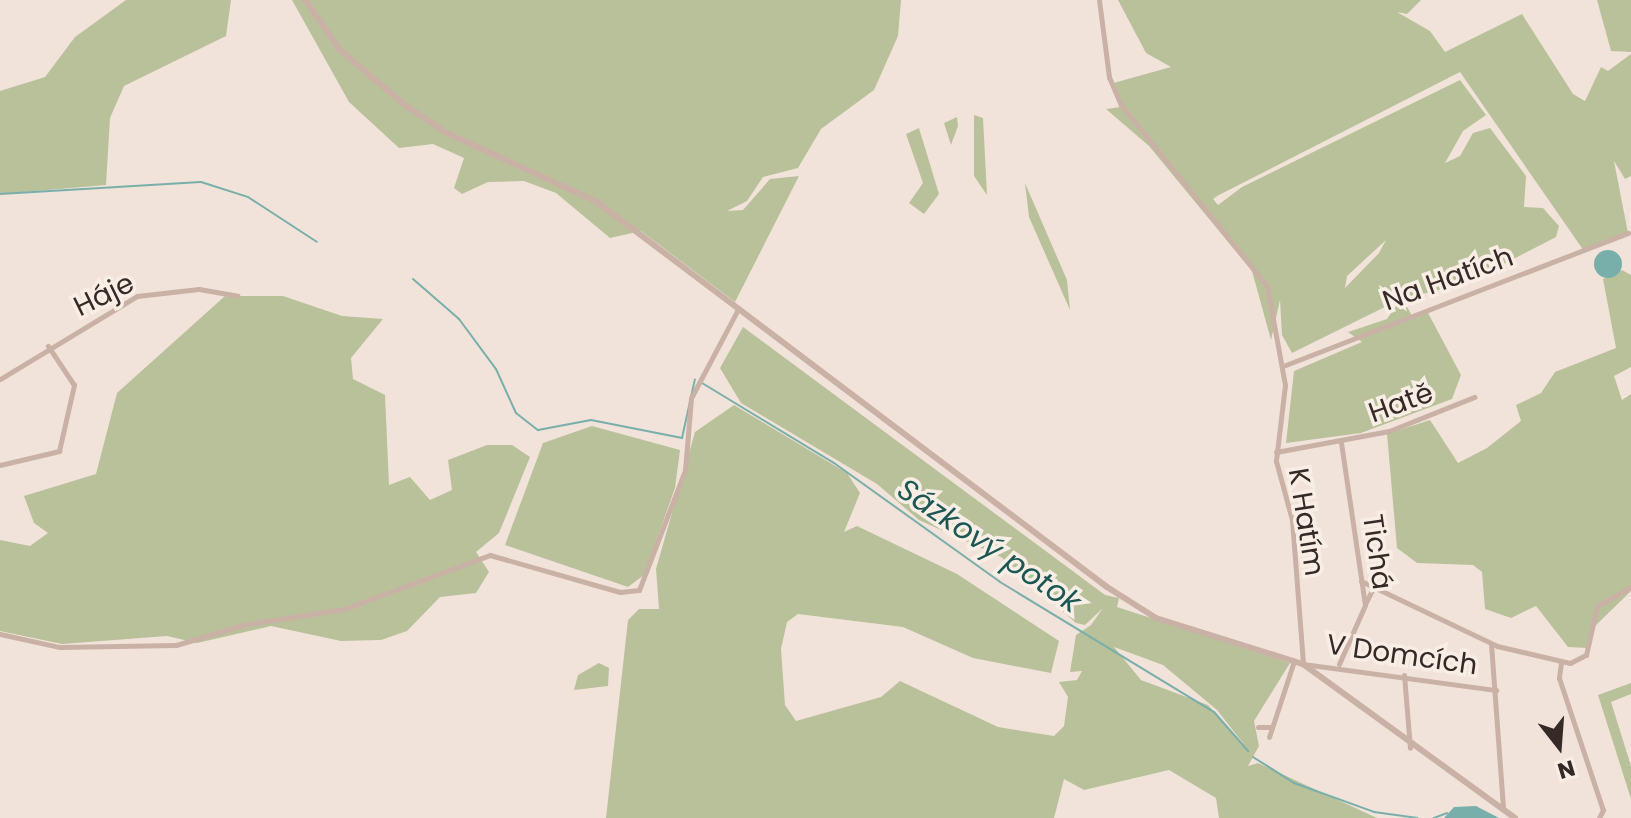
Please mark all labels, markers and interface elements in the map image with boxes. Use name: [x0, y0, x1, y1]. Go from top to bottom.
street label: Na Hatích: [1378, 240, 1518, 318]
street label: Háje: [68, 266, 140, 324]
street label: Hatě: [1364, 376, 1438, 430]
street label: K Hatím: [1281, 466, 1331, 578]
water label: Sázkový potok: [890, 471, 1088, 621]
street label: Tichá: [1355, 512, 1399, 592]
street label: V Domcích: [1325, 628, 1479, 682]
north arrow: [1519, 706, 1599, 786]
text: N: [1554, 752, 1579, 787]

